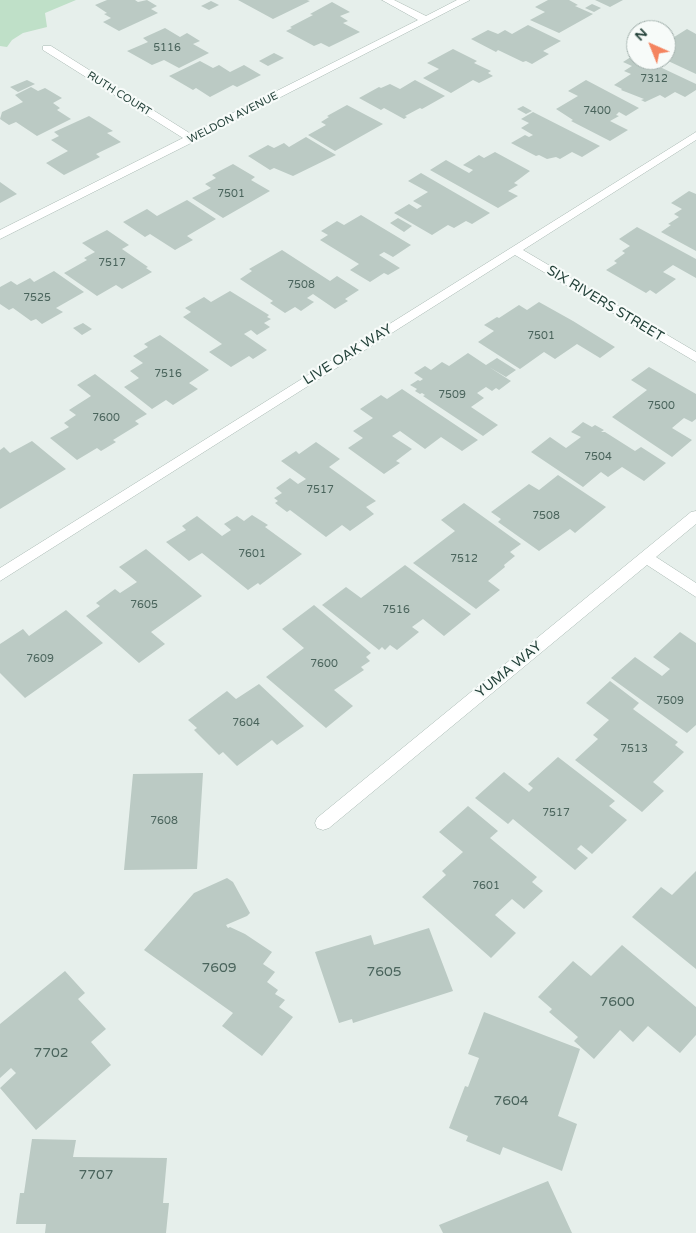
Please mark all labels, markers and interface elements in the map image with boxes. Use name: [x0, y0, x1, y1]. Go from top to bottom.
north arrow: [626, 20, 676, 70]
text: N: [631, 25, 651, 45]
house number: 5116: [153, 41, 181, 55]
street label: RUTH COURT: [84, 69, 154, 119]
house number: 7312: [640, 72, 668, 86]
street label: WELDON AVENUE: [185, 89, 281, 147]
house number: 7400: [583, 104, 611, 118]
house number: 7501: [217, 187, 245, 201]
house number: 7517: [98, 256, 126, 270]
street label: SIX RIVERS STREET: [543, 262, 667, 346]
house number: 7508: [287, 278, 315, 292]
house number: 7525: [23, 291, 51, 305]
street label: LIVE OAK WAY: [300, 321, 396, 389]
house number: 7501: [527, 329, 555, 343]
house number: 7516: [154, 367, 182, 381]
house number: 7509: [438, 388, 466, 402]
house number: 7500: [647, 399, 675, 413]
house number: 7600: [92, 411, 120, 425]
house number: 7504: [584, 450, 612, 464]
house number: 7517: [306, 483, 334, 497]
house number: 7508: [532, 509, 560, 523]
house number: 7601: [238, 547, 266, 561]
house number: 7512: [450, 552, 478, 566]
house number: 7605: [130, 598, 158, 612]
house number: 7516: [382, 603, 410, 617]
street label: YUMA WAY: [473, 638, 545, 702]
house number: 7609: [26, 652, 54, 666]
house number: 7600: [310, 657, 338, 671]
house number: 7509: [656, 694, 684, 708]
house number: 7604: [232, 716, 260, 730]
house number: 7513: [620, 742, 648, 756]
house number: 7517: [542, 806, 570, 820]
house number: 7608: [150, 814, 178, 828]
house number: 7601: [472, 879, 500, 893]
house number: 7609: [201, 960, 237, 976]
house number: 7605: [366, 964, 402, 980]
house number: 7600: [599, 994, 635, 1010]
house number: 7702: [33, 1045, 69, 1061]
house number: 7604: [493, 1093, 529, 1109]
house number: 7707: [78, 1167, 114, 1183]

